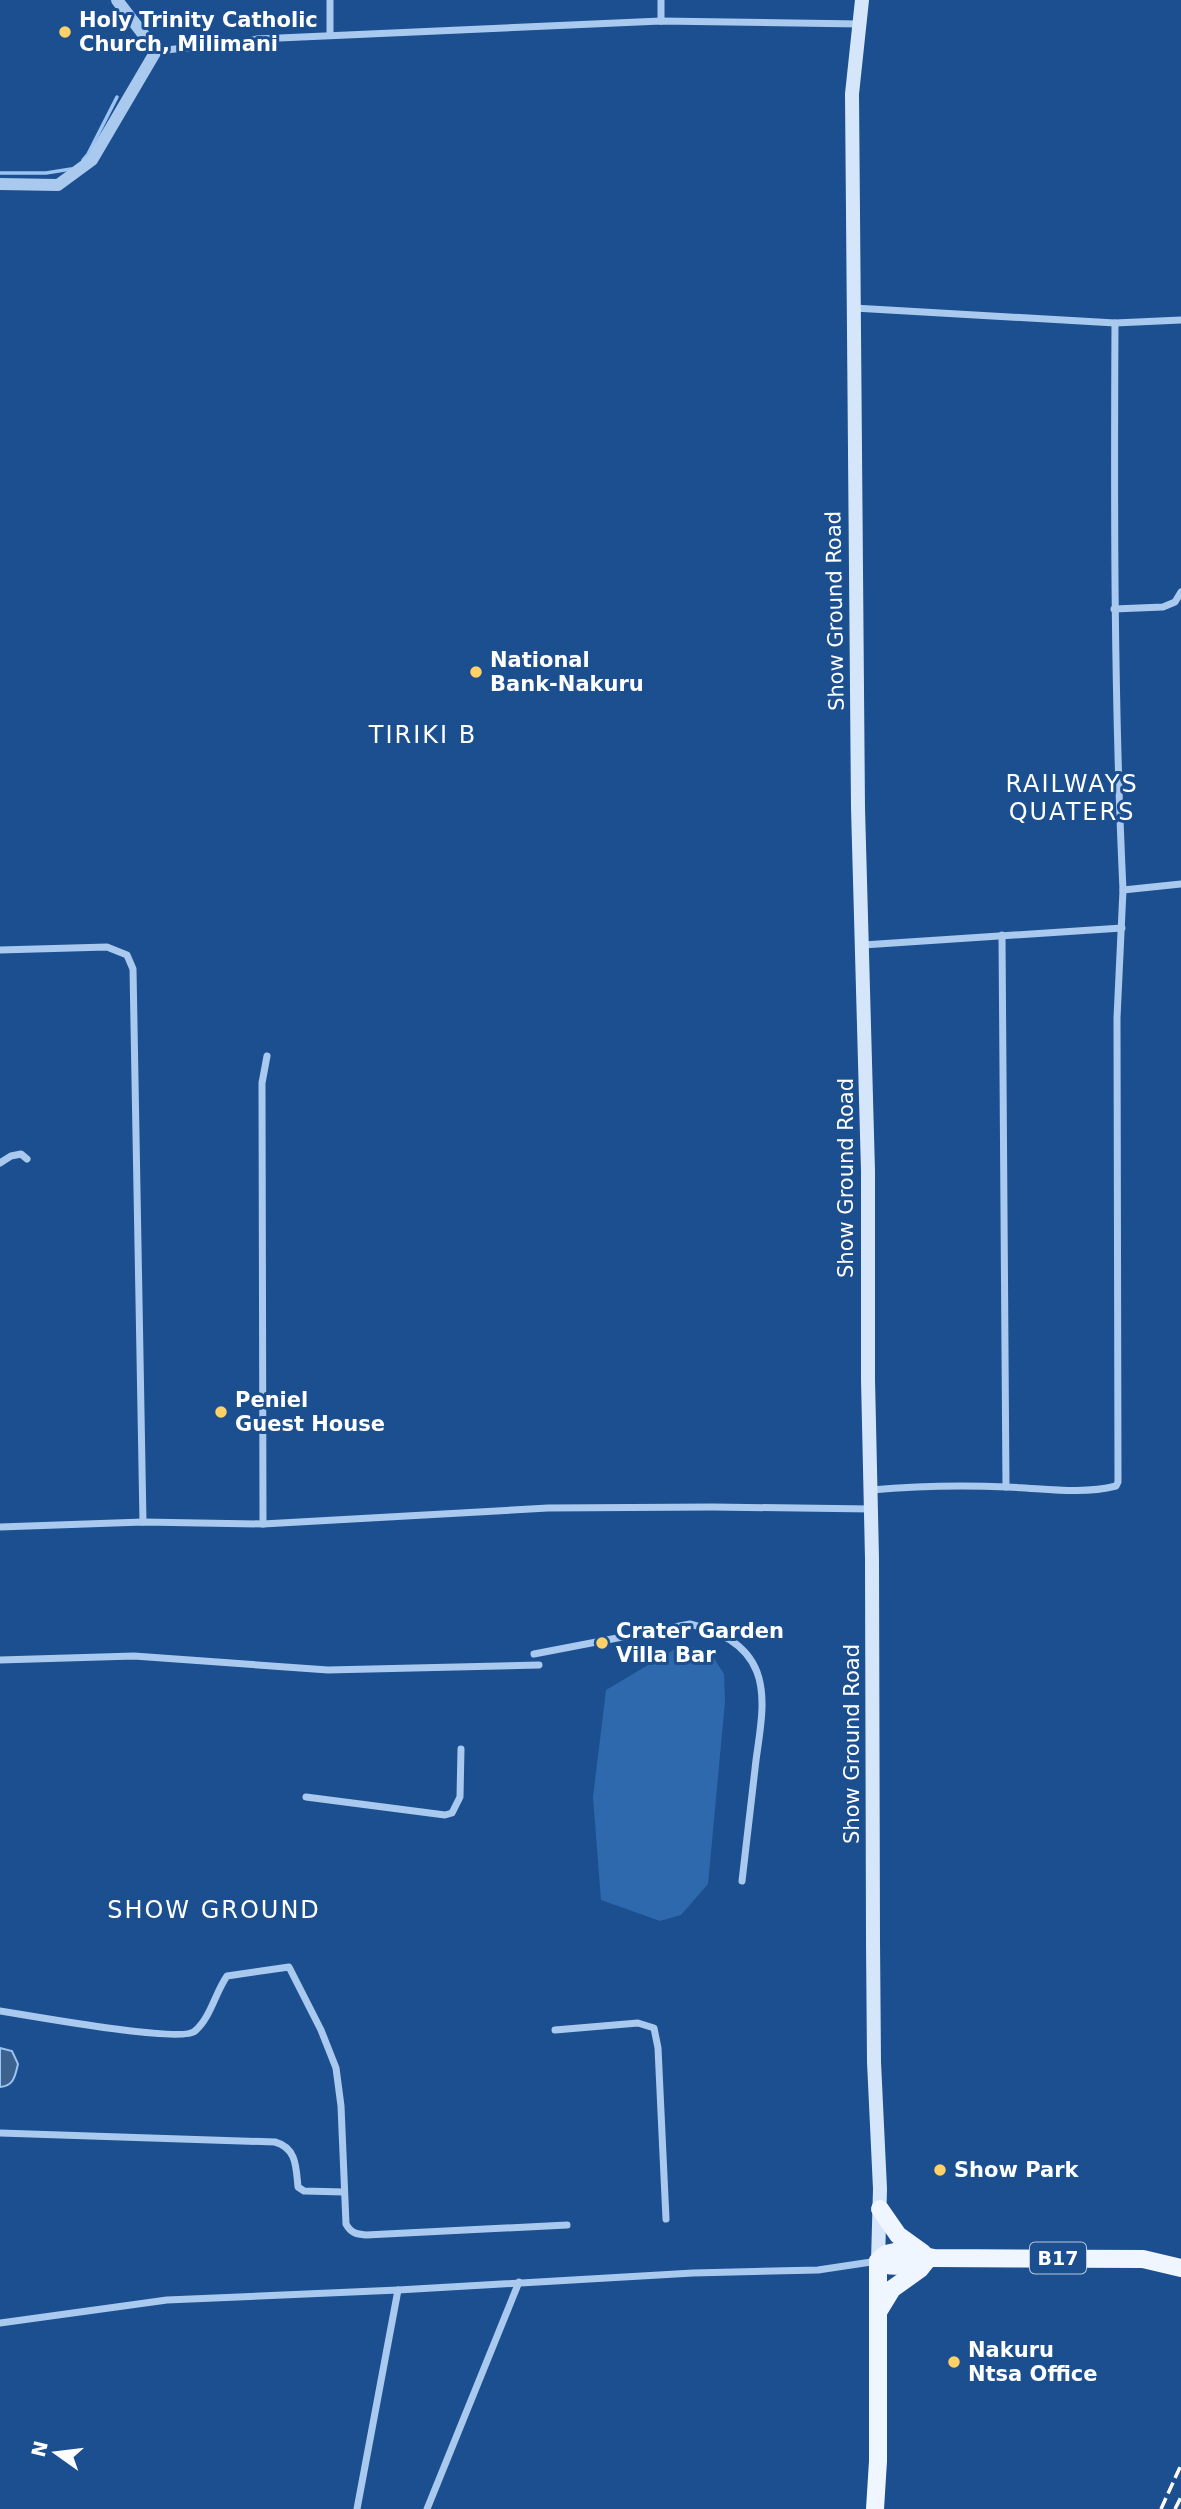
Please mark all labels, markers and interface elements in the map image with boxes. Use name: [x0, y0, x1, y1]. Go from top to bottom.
place label: Holy Trinity Catholic Church, Milimani: [79, 8, 318, 56]
marker: Holy Trinity Catholic Church, Milimani: [57, 24, 73, 40]
street label: Show Ground Road: [821, 511, 849, 711]
place label: National Bank-Nakuru: [490, 648, 644, 696]
marker: National Bank-Nakuru: [468, 664, 484, 680]
district label: TIRIKI B: [368, 721, 477, 749]
district label: RAILWAYS QUATERS: [1005, 770, 1139, 826]
street label: Show Ground Road: [834, 1078, 858, 1278]
place label: Peniel Guest House: [235, 1388, 385, 1436]
marker: Peniel Guest House: [213, 1404, 229, 1420]
place label: Crater Garden Villa Bar: [616, 1619, 784, 1667]
marker: Crater Garden Villa Bar: [594, 1635, 610, 1651]
street label: Show Ground Road: [840, 1644, 864, 1844]
district label: SHOW GROUND: [107, 1896, 321, 1924]
place label: Show Park: [954, 2158, 1080, 2182]
marker: Show Park: [932, 2162, 948, 2178]
road number: B17: [1030, 2242, 1086, 2274]
place label: Nakuru Ntsa Office: [968, 2338, 1098, 2386]
marker: Nakuru Ntsa Office: [946, 2354, 962, 2370]
north arrow: [21, 2418, 91, 2488]
text: N: [27, 2439, 52, 2459]

